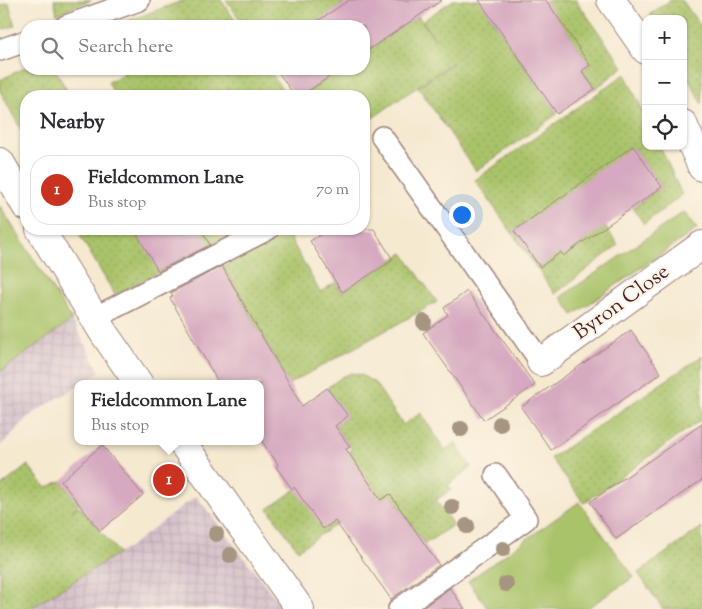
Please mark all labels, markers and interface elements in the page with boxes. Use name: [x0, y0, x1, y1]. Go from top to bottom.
map controls: [642, 15, 687, 150]
button: +: [642, 15, 687, 60]
search box: [20, 20, 370, 75]
icon: search: [38, 34, 66, 62]
text: Search here: [78, 34, 173, 61]
button: −: [642, 60, 687, 105]
button: locate: [642, 105, 687, 150]
text: Nearby: [40, 108, 105, 138]
text: Fieldcommon Lane: [88, 165, 244, 192]
text: 1: [54, 179, 60, 202]
text: 70 m: [316, 179, 349, 202]
text: Bus stop: [88, 192, 146, 215]
your location: [449, 202, 475, 228]
street label: Byron Close: [568, 258, 676, 348]
popup: [74, 380, 264, 445]
text: Fieldcommon Lane: [91, 388, 247, 415]
text: Bus stop: [91, 415, 149, 438]
pin: 1: [153, 461, 185, 499]

